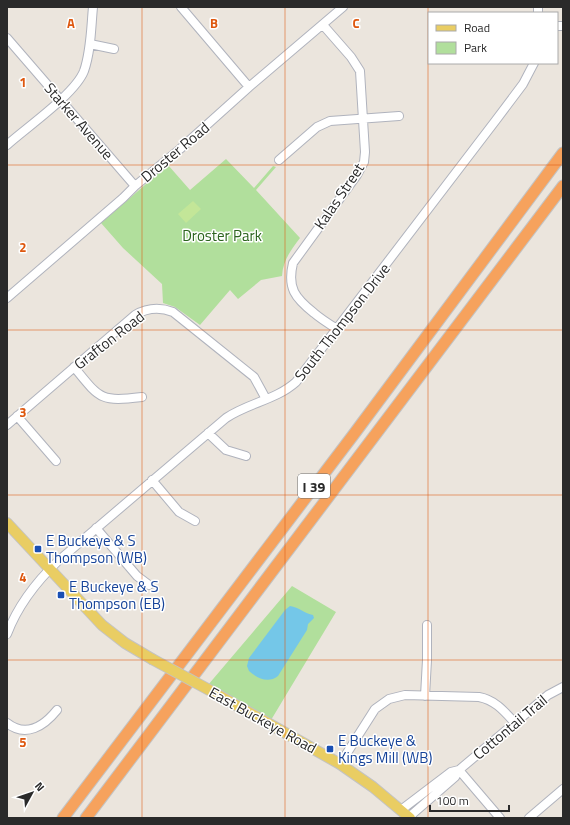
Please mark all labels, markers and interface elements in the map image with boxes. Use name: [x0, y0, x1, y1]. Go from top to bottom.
legend: [428, 12, 558, 64]
text: A: [67, 13, 75, 33]
text: B: [210, 13, 218, 33]
text: C: [352, 13, 360, 33]
text: Road: [464, 18, 490, 37]
text: Park: [464, 38, 487, 57]
text: 1: [19, 72, 27, 92]
street label: Starker Avenue: [39, 77, 119, 165]
street label: Droster Road: [136, 116, 214, 188]
street label: Kalas Street: [308, 157, 370, 234]
park label: Droster Park: [182, 224, 262, 247]
text: 2: [19, 237, 27, 257]
street label: South Thompson Drive: [289, 258, 395, 386]
street label: Grafton Road: [69, 305, 149, 375]
text: 3: [19, 402, 27, 422]
road number: I 39: [298, 474, 330, 498]
place label: E Buckeye & S Thompson (WB): [46, 529, 147, 569]
marker: E Buckeye & S Thompson (WB): [33, 544, 43, 554]
text: 4: [19, 567, 27, 587]
place label: E Buckeye & S Thompson (EB): [69, 575, 165, 615]
marker: E Buckeye & S Thompson (EB): [56, 590, 66, 600]
street label: East Buckeye Road: [205, 681, 321, 759]
street label: Cottontail Trail: [468, 689, 552, 765]
place label: E Buckeye & Kings Mill (WB): [338, 729, 432, 769]
text: 5: [19, 732, 27, 752]
marker: E Buckeye & Kings Mill (WB): [325, 744, 335, 754]
north arrow: [12, 773, 52, 813]
text: N: [31, 779, 48, 795]
scale bar: [430, 787, 509, 813]
text: 100 m: [436, 791, 469, 810]

